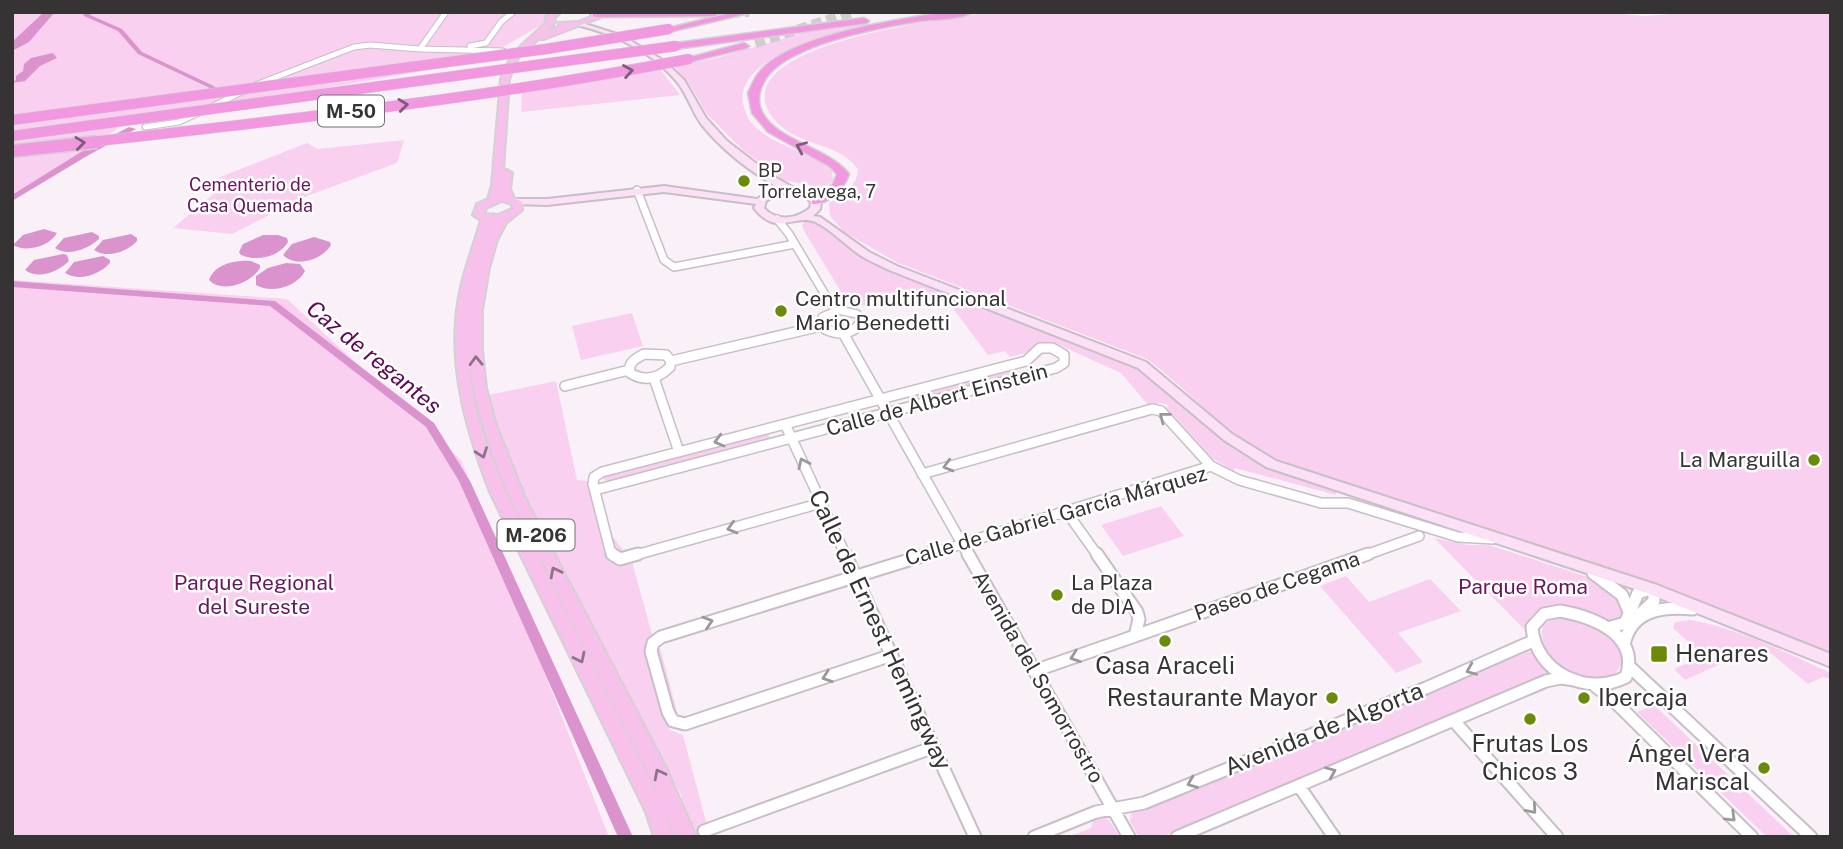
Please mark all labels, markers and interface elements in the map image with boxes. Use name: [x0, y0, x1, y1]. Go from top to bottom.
one-way arrow: [622, 64, 634, 79]
road number: M-50: [318, 96, 384, 127]
one-way arrow: [397, 97, 409, 112]
one-way arrow: [74, 135, 86, 150]
one-way arrow: [796, 141, 809, 155]
place label: BP Torrelavega, 7: [758, 160, 876, 202]
marker: BP Torrelavega, 7: [736, 173, 752, 189]
park label: Cementerio de Casa Quemada: [187, 174, 313, 216]
place label: Centro multifuncional Mario Benedetti: [795, 286, 1007, 335]
water label: Caz de regantes: [302, 294, 447, 419]
marker: Centro multifuncional Mario Benedetti: [773, 303, 789, 319]
one-way arrow: [468, 355, 484, 365]
street label: Calle de Albert Einstein: [823, 358, 1050, 441]
one-way arrow: [1160, 413, 1172, 425]
one-way arrow: [713, 433, 725, 447]
one-way arrow: [474, 446, 488, 458]
place label: La Marguilla: [1679, 447, 1800, 472]
marker: La Marguilla: [1806, 452, 1822, 468]
one-way arrow: [797, 458, 811, 470]
one-way arrow: [942, 458, 954, 473]
street label: Calle de Gabriel García Márquez: [902, 460, 1210, 571]
street label: Calle de Ernest Hemingway: [804, 485, 958, 774]
road number: M-206: [498, 520, 574, 550]
one-way arrow: [726, 520, 738, 534]
street label: Paseo de Cegama: [1191, 545, 1363, 626]
street label: Avenida del Somorrostro: [967, 566, 1109, 787]
one-way arrow: [549, 567, 563, 579]
park label: Parque Regional del Sureste: [174, 570, 334, 619]
place label: La Plaza de DIA: [1071, 570, 1153, 619]
park label: Parque Roma: [1458, 574, 1588, 599]
marker: La Plaza de DIA: [1049, 587, 1065, 603]
one-way arrow: [701, 616, 714, 630]
marker: Casa Araceli: [1157, 633, 1173, 649]
place label: Henares: [1675, 639, 1769, 667]
marker: Henares: [1649, 644, 1669, 664]
one-way arrow: [1070, 649, 1082, 663]
one-way arrow: [572, 651, 586, 663]
place label: Casa Araceli: [1095, 651, 1235, 679]
one-way arrow: [1466, 661, 1478, 675]
one-way arrow: [822, 669, 834, 683]
street label: Avenida de Algorta: [1220, 675, 1427, 781]
place label: Restaurante Mayor: [1107, 683, 1318, 711]
place label: Ibercaja: [1598, 683, 1688, 711]
marker: Restaurante Mayor: [1324, 690, 1340, 706]
marker: Ibercaja: [1576, 690, 1592, 706]
marker: Frutas Los Chicos 3: [1522, 711, 1538, 727]
place label: Frutas Los Chicos 3: [1472, 729, 1588, 785]
place label: Ángel Vera Mariscal: [1628, 739, 1750, 795]
marker: Ángel Vera Mariscal: [1756, 760, 1772, 776]
one-way arrow: [1324, 767, 1336, 781]
one-way arrow: [654, 769, 667, 781]
one-way arrow: [1187, 774, 1199, 788]
one-way arrow: [1524, 800, 1536, 813]
one-way arrow: [1723, 808, 1736, 821]

